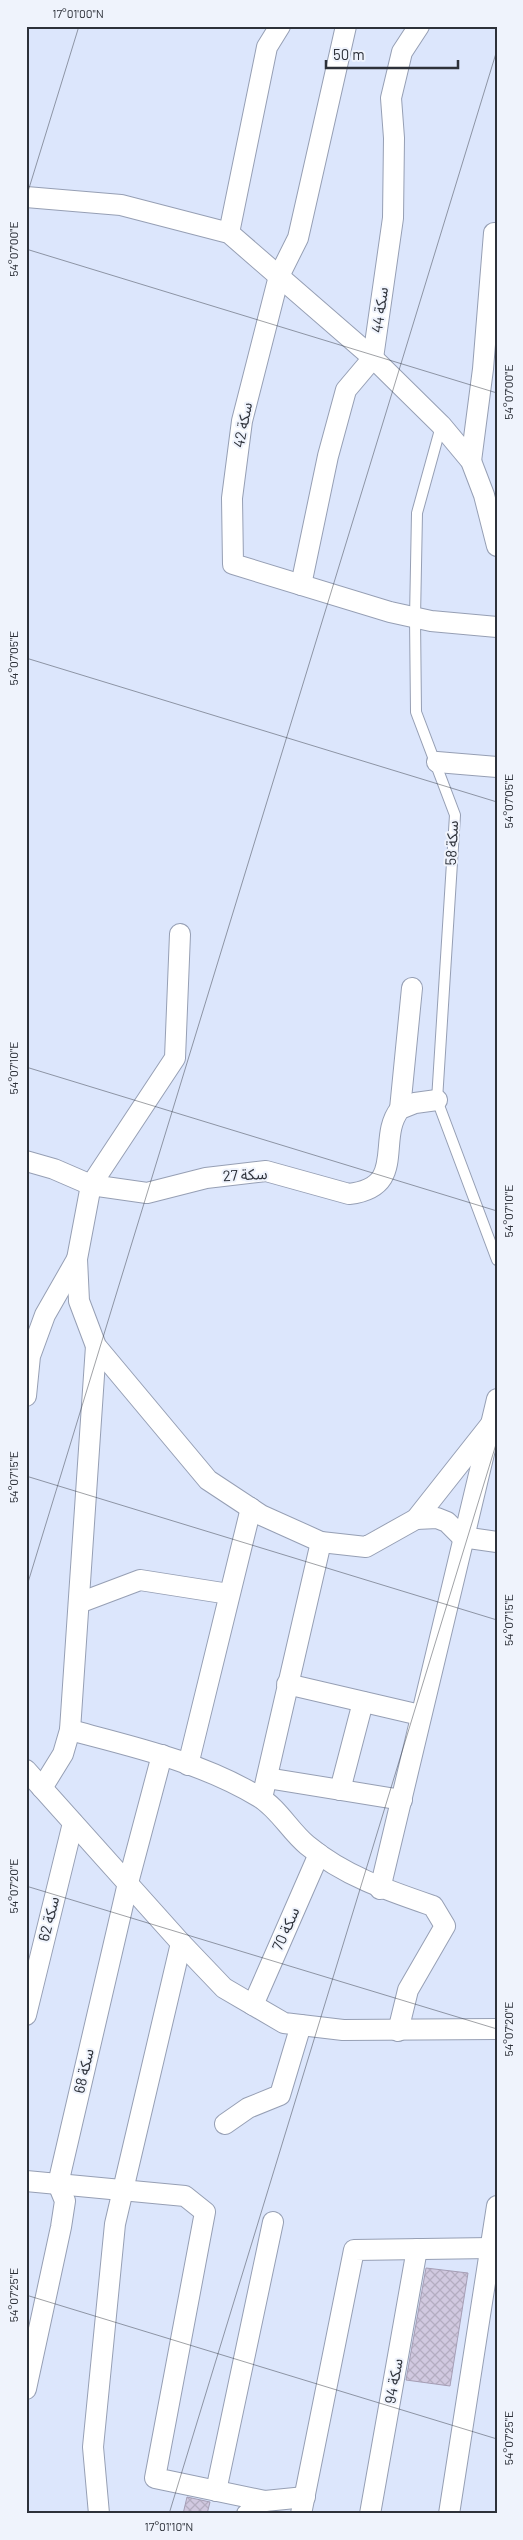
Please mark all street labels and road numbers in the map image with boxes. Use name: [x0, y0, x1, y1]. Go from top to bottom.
street label: سكة 44: [367, 285, 391, 334]
street label: سكة 42: [229, 400, 255, 449]
street label: سكة 58: [441, 820, 461, 866]
street label: سكة 27: [222, 1164, 268, 1184]
street label: سكة 62: [34, 1894, 62, 1943]
street label: سكة 70: [268, 1904, 303, 1953]
street label: سكة 68: [69, 2046, 97, 2095]
street label: سكة 94: [380, 2356, 406, 2405]

